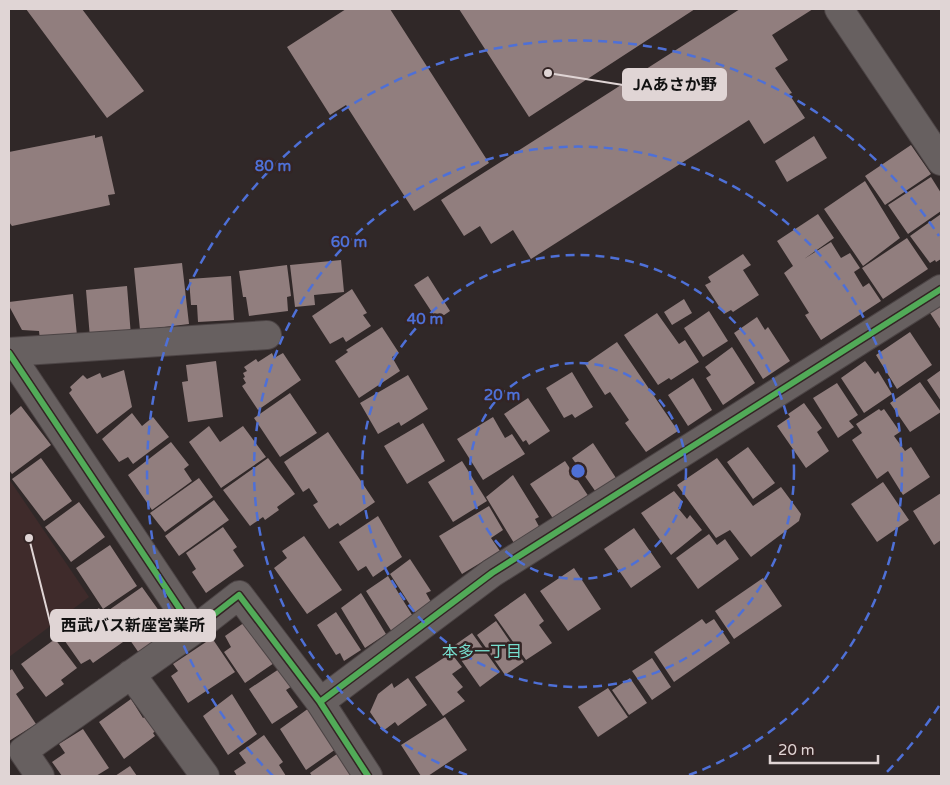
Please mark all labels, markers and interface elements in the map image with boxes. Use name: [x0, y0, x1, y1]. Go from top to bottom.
callout: JAあさか野: [623, 69, 726, 100]
text: JAあさか野: [632, 75, 717, 95]
text: 80 m: [255, 157, 291, 175]
text: 60 m: [331, 233, 367, 251]
text: 40 m: [407, 310, 443, 328]
text: 20 m: [484, 386, 520, 404]
centre of rings: [569, 462, 587, 480]
callout: 西武バス新座営業所: [51, 610, 215, 641]
text: 西武バス新座営業所: [61, 616, 205, 636]
district label: 本多一丁目: [442, 642, 522, 662]
scale bar: [770, 732, 878, 764]
text: 20 m: [778, 741, 815, 759]

